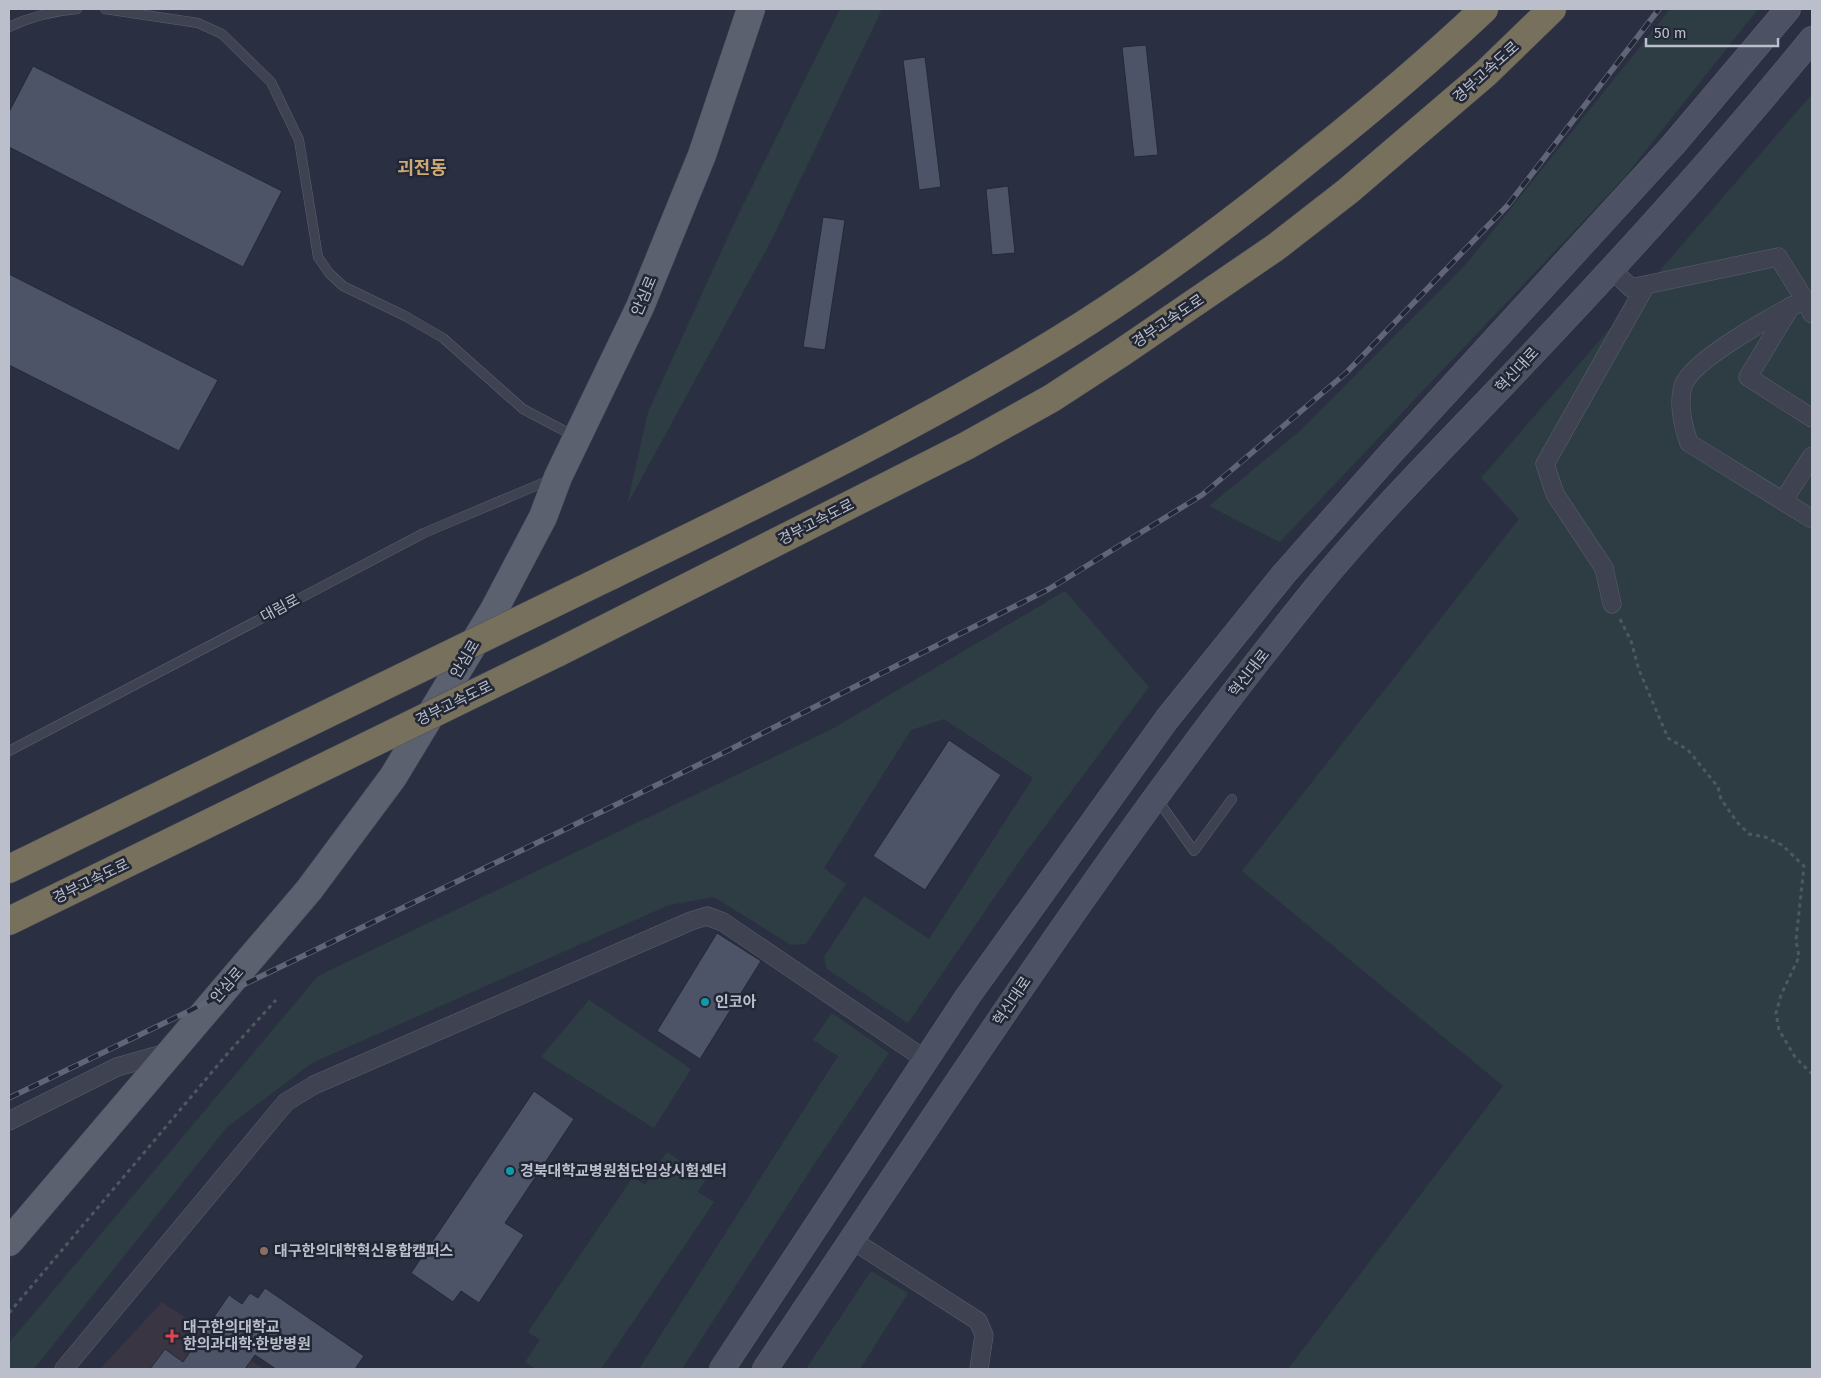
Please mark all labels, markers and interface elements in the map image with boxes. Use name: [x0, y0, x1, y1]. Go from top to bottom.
scale bar: [1646, 15, 1778, 47]
text: 50 m: [1654, 24, 1687, 42]
street label: 경부고속도로: [1449, 38, 1523, 106]
district label: 괴전동: [397, 157, 447, 179]
street label: 안심로: [628, 273, 660, 319]
street label: 경부고속도로: [1129, 290, 1207, 352]
street label: 혁신대로: [1492, 344, 1542, 396]
street label: 경부고속도로: [775, 495, 857, 549]
street label: 대림로: [257, 590, 303, 626]
street label: 안심로: [447, 637, 483, 681]
street label: 혁신대로: [1225, 646, 1273, 700]
street label: 경부고속도로: [413, 677, 495, 729]
street label: 경부고속도로: [50, 855, 132, 907]
street label: 안심로: [207, 963, 247, 1007]
street label: 혁신대로: [989, 973, 1035, 1029]
place label: 인코아: [715, 993, 757, 1011]
marker: 인코아: [699, 996, 711, 1008]
place label: 경북대학교병원첨단임상시험센터: [520, 1162, 727, 1180]
marker: 경북대학교병원첨단임상시험센터: [504, 1165, 516, 1177]
place label: 대구한의대학혁신융합캠퍼스: [274, 1242, 454, 1260]
marker: 대구한의대학혁신융합캠퍼스: [258, 1245, 270, 1257]
place label: 대구한의대학교 한의과대학·한방병원: [183, 1318, 311, 1353]
marker: 대구한의대학교 한의과대학·한방병원: [165, 1329, 179, 1343]

